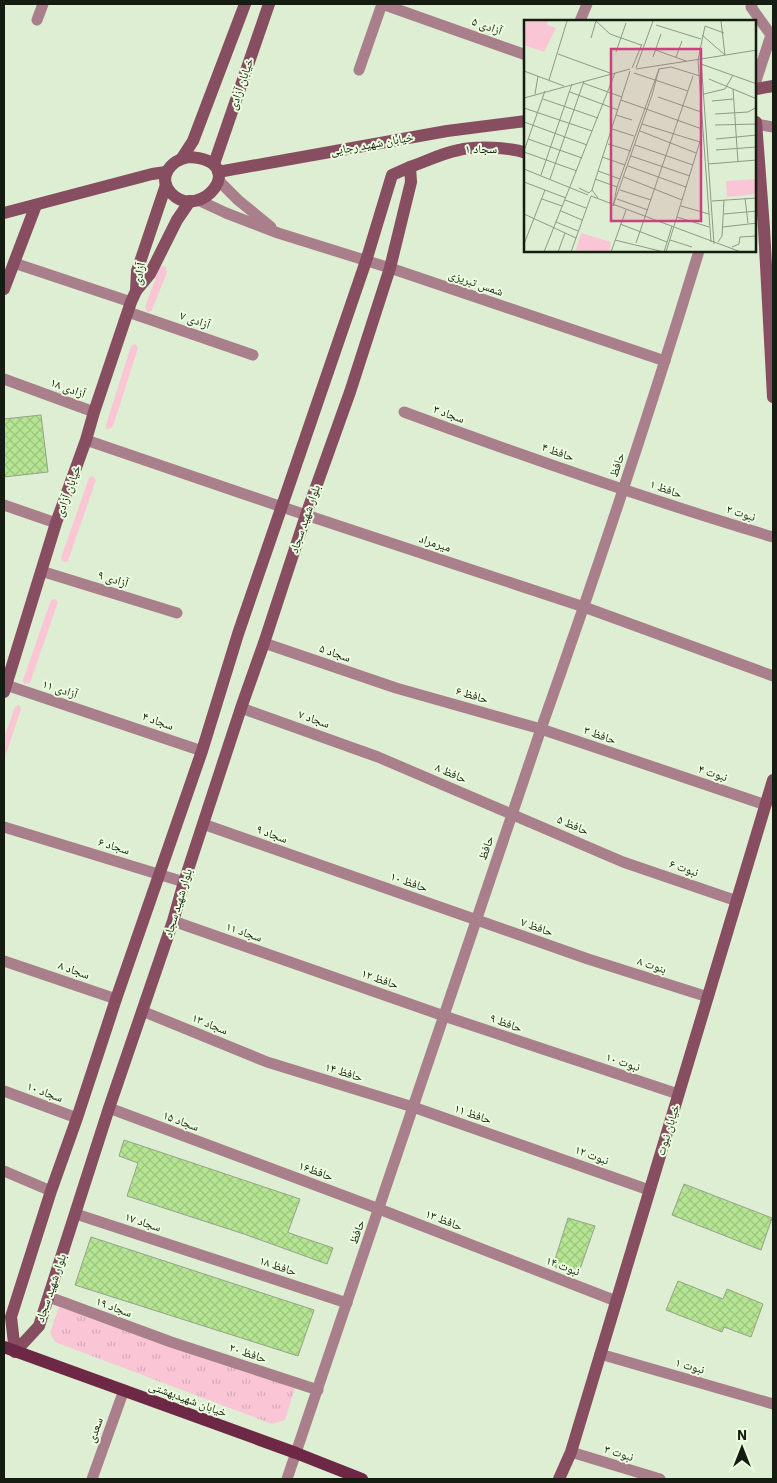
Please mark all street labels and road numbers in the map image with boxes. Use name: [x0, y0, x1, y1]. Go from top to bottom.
street label: آزادی ۵: [470, 13, 505, 38]
street label: خیابان آزادی: [225, 56, 257, 112]
street label: خیابان شهید رجایی: [329, 129, 415, 159]
street label: سجاد ۱: [465, 141, 497, 156]
street label: آزادی: [129, 260, 148, 286]
street label: شمس تبریزی: [447, 266, 506, 299]
street label: آزادی ۷: [178, 307, 213, 332]
street label: آزادی ۱۸: [49, 374, 89, 401]
street label: سجاد ۳: [431, 401, 467, 426]
street label: حافظ ۴: [540, 439, 577, 464]
street label: حافظ: [606, 450, 628, 479]
street label: خیابان آزادی: [51, 463, 84, 519]
street label: حافظ ۱: [648, 476, 685, 501]
street label: بلوار شهید سجاد: [286, 483, 324, 555]
street label: نبوت ۲: [725, 501, 758, 524]
street label: میرمراد: [417, 530, 453, 555]
street label: آزادی ۹: [96, 567, 131, 590]
street label: سجاد ۵: [318, 640, 353, 665]
street label: آزادی ۱۱: [41, 676, 81, 702]
street label: حافظ ۶: [454, 683, 491, 706]
street label: سجاد ۷: [297, 706, 332, 731]
street label: سجاد ۴: [141, 708, 176, 733]
street label: حافظ ۳: [582, 722, 619, 747]
street label: حافظ ۸: [433, 759, 470, 786]
street label: نبوت ۴: [696, 761, 730, 785]
street label: حافظ ۵: [555, 811, 592, 838]
street label: سجاد ۹: [254, 821, 290, 846]
street label: حافظ: [474, 833, 497, 862]
street label: سجاد ۶: [97, 834, 132, 858]
street label: نبوت ۶: [667, 856, 701, 880]
street label: بلوار شهید سجاد: [160, 867, 195, 939]
street label: حافظ ۱۰: [388, 868, 430, 895]
street label: حافظ ۷: [519, 914, 556, 939]
street label: سجاد ۱۱: [224, 918, 264, 945]
street label: بنوت ۸: [635, 953, 669, 977]
street label: سجاد ۸: [57, 957, 92, 982]
street label: حافظ ۱۲: [359, 965, 401, 992]
street label: سجاد ۱۳: [190, 1010, 230, 1038]
street label: حافظ ۹: [488, 1010, 525, 1035]
street label: نبوت ۱۰: [604, 1049, 642, 1074]
street label: حافظ ۱۴: [323, 1059, 365, 1084]
street label: سجاد ۱۰: [25, 1078, 65, 1105]
street label: حافظ ۱۱: [452, 1100, 494, 1127]
street label: خیابان نبوت: [653, 1102, 683, 1157]
street label: سجاد ۱۵: [161, 1107, 201, 1134]
street label: نبوت ۱۲: [573, 1141, 611, 1168]
street label: حافظ۱۶: [297, 1157, 336, 1184]
street label: حافظ ۱۳: [423, 1206, 465, 1234]
street label: سجاد ۱۷: [123, 1209, 163, 1235]
street label: حافظ: [345, 1217, 368, 1246]
street label: بلوار شهید سجاد: [32, 1252, 70, 1324]
street label: حافظ ۱۸: [257, 1252, 299, 1279]
street label: نبوت ۱۴: [544, 1252, 582, 1279]
street label: سجاد ۱۹: [94, 1293, 134, 1320]
street label: حافظ ۲۰: [227, 1339, 269, 1366]
street label: نبوت ۱: [674, 1354, 707, 1377]
street label: خیابان شهیدبهشتی: [147, 1377, 230, 1420]
street label: سعدی: [83, 1415, 106, 1445]
street label: نبوت ۳: [603, 1441, 636, 1464]

